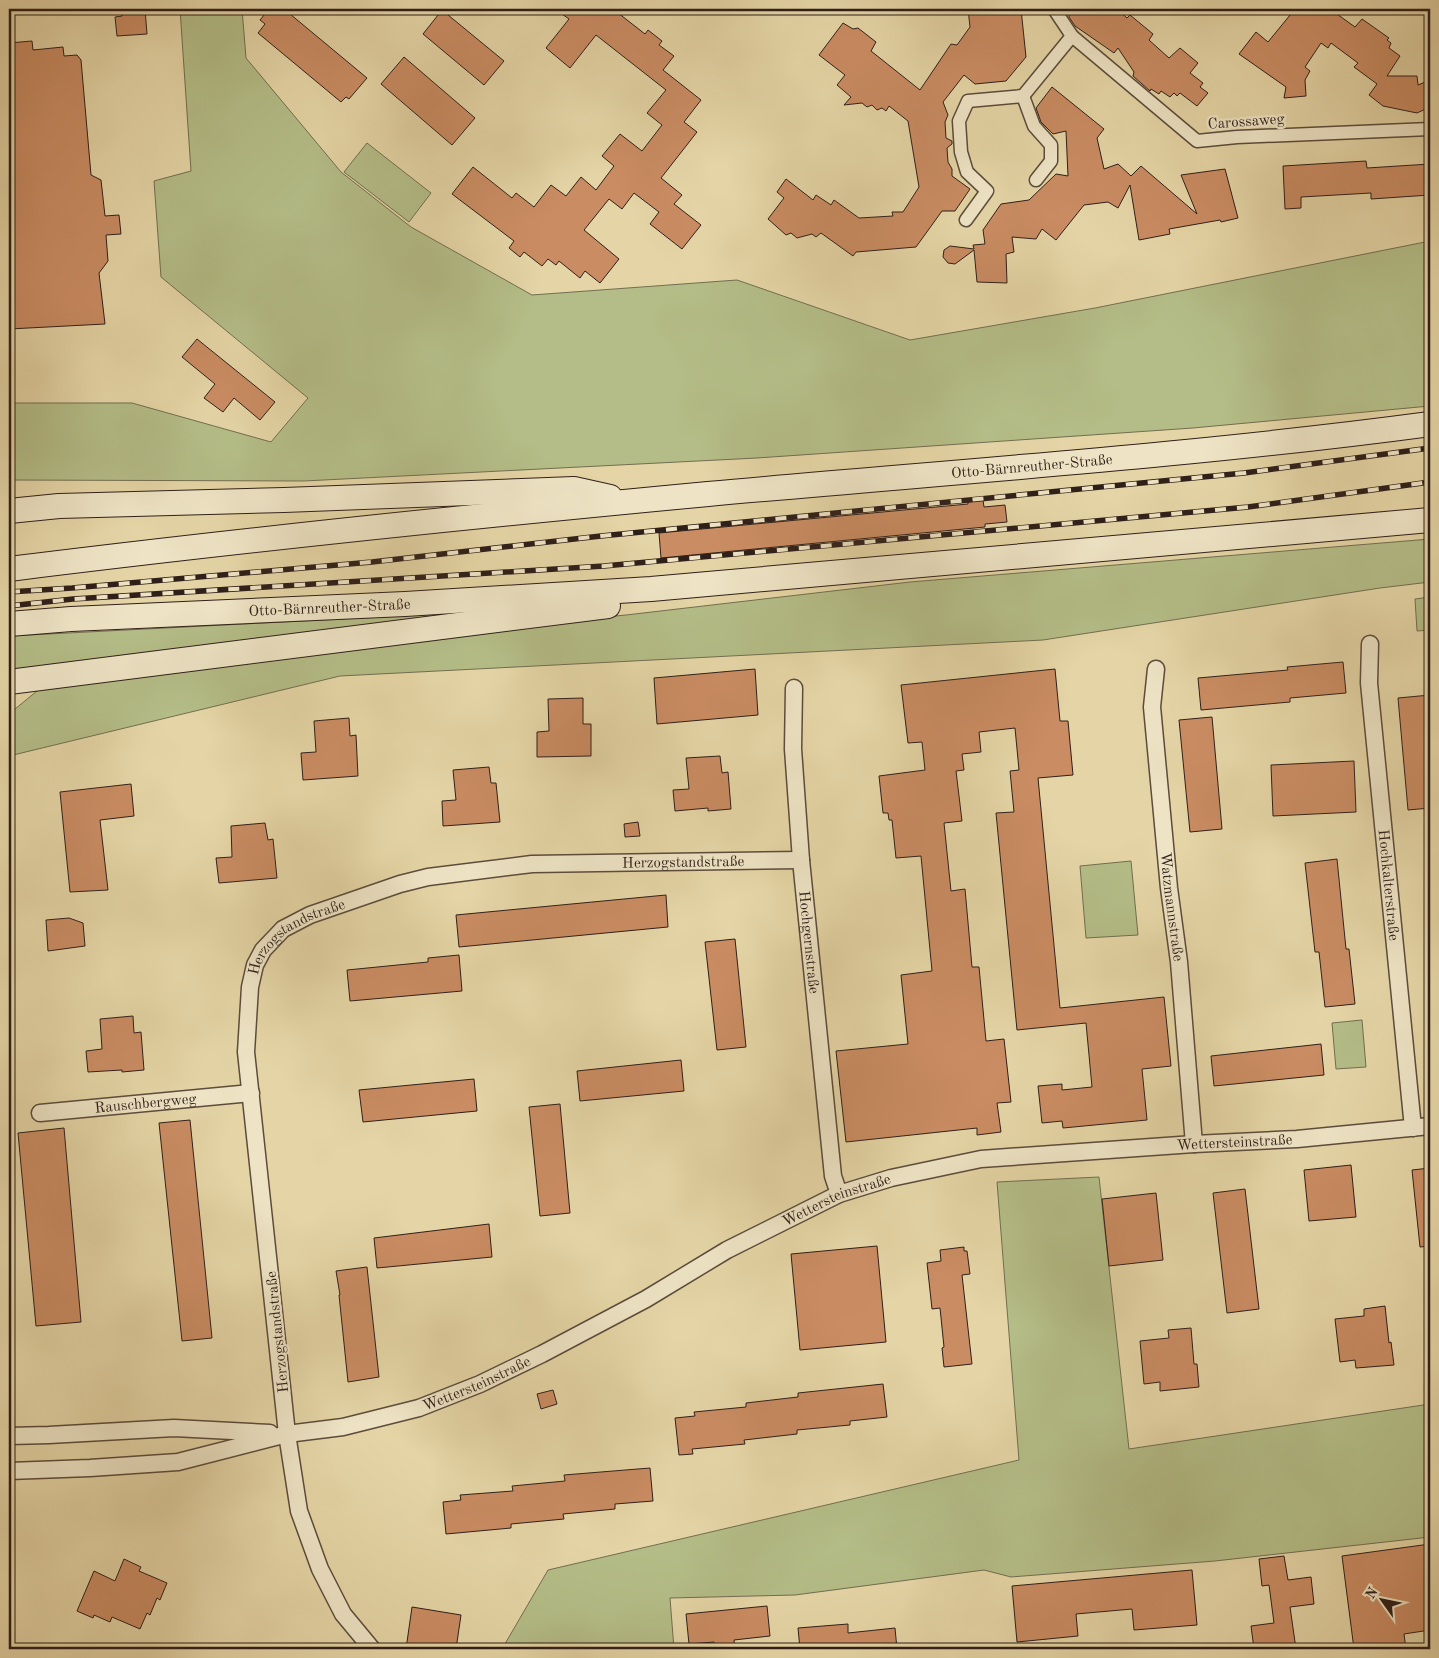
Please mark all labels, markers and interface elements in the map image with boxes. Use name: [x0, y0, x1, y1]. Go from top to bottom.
street label: Carossaweg: [1207, 112, 1285, 133]
street label: Otto-Bärnreuther-Straße: [950, 453, 1113, 482]
street label: Otto-Bärnreuther-Straße: [248, 598, 411, 620]
street label: Hochkalterstraße: [1375, 829, 1400, 942]
street label: Watzmannstraße: [1157, 852, 1185, 963]
street label: Herzogstandstraße: [622, 855, 745, 872]
street label: Hochgernstraße: [795, 890, 821, 995]
street label: Herzogstandstraße: [247, 897, 347, 976]
street label: Rauschbergweg: [94, 1092, 197, 1117]
street label: Wettersteinstraße: [1176, 1133, 1293, 1154]
street label: Wettersteinstraße: [780, 1172, 893, 1230]
street label: Herzogstandstraße: [265, 1270, 292, 1393]
street label: Wettersteinstraße: [421, 1355, 533, 1415]
north arrow: [1356, 1576, 1406, 1626]
text: N: [1363, 1585, 1381, 1602]

